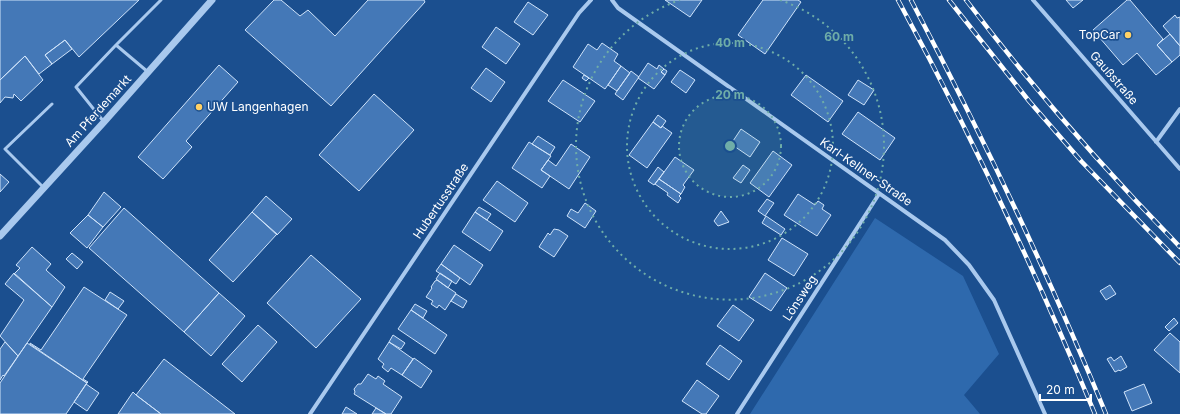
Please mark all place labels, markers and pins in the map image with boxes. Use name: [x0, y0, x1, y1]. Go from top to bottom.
place label: TopCar: [1079, 27, 1120, 42]
marker: TopCar: [1123, 30, 1133, 40]
place label: UW Langenhagen: [207, 99, 308, 114]
marker: UW Langenhagen: [194, 102, 204, 112]
centre of rings: [723, 139, 737, 153]

